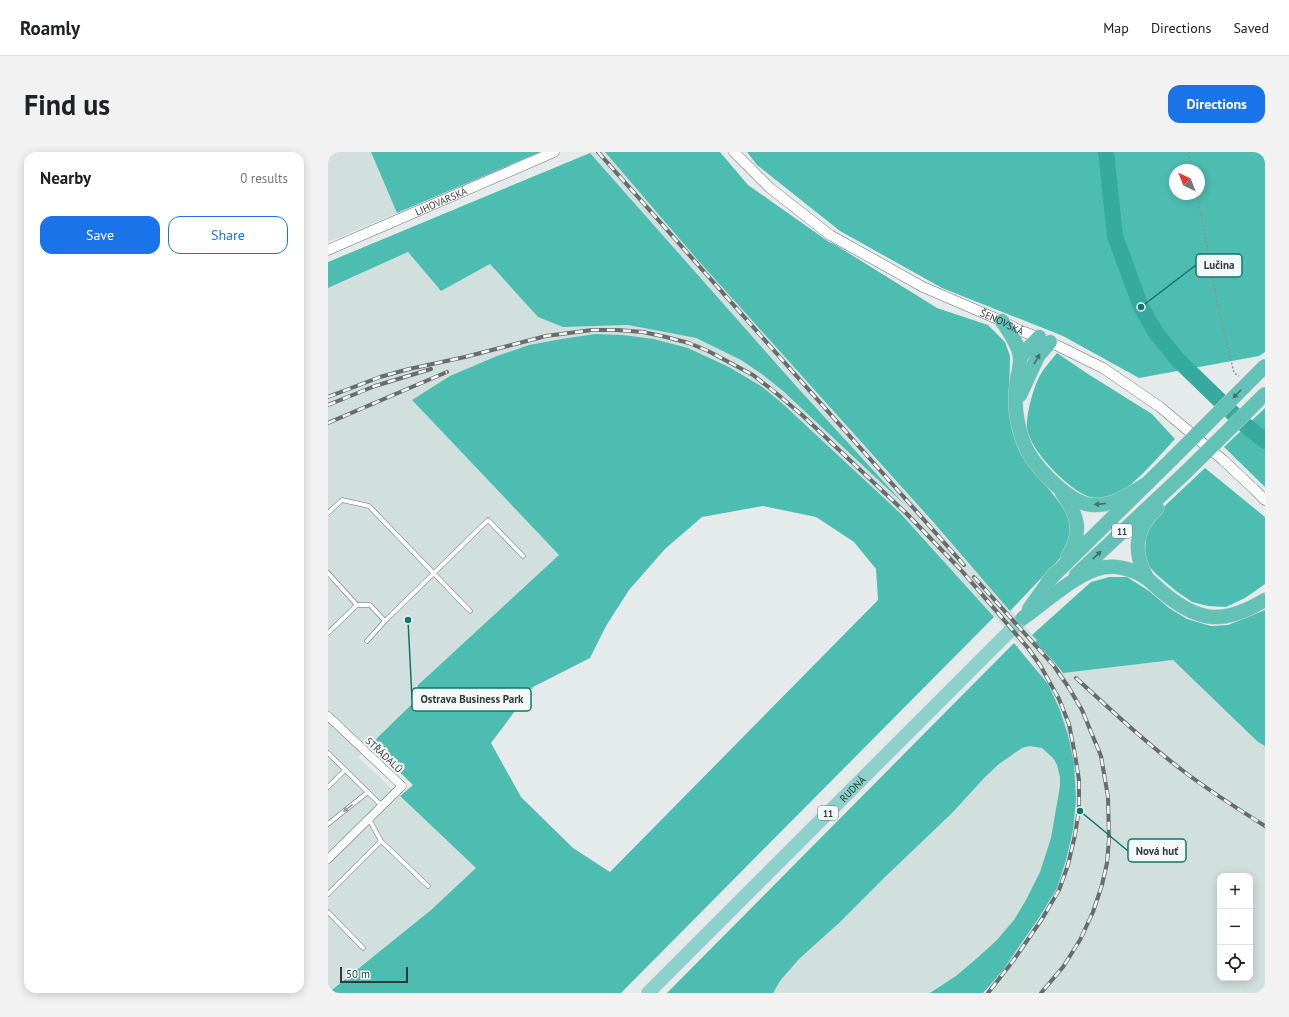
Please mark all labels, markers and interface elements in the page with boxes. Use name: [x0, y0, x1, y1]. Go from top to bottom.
text: Roamly: [20, 16, 80, 40]
text: Map: [1103, 19, 1129, 37]
text: Directions: [1151, 19, 1211, 37]
text: Saved: [1233, 19, 1269, 37]
button: Directions: [1168, 85, 1265, 123]
text: Find us: [24, 86, 110, 123]
north arrow: [1169, 164, 1205, 200]
text: Nearby: [40, 167, 91, 189]
text: 0 results: [240, 170, 288, 187]
street label: LIHOVARSKÁ: [413, 184, 469, 218]
button: Save: [40, 216, 160, 254]
button: Share: [168, 216, 288, 254]
callout: Lučina: [1196, 254, 1242, 277]
text: Lučina: [1204, 258, 1234, 272]
street label: ŠENOVSKÁ: [978, 306, 1026, 338]
one-way arrow: [1033, 353, 1040, 365]
one-way arrow: [1232, 389, 1242, 399]
one-way arrow: [1094, 501, 1106, 508]
road number: 11: [1112, 524, 1132, 538]
one-way arrow: [1092, 550, 1102, 560]
callout: Ostrava Business Park: [412, 688, 531, 711]
text: Ostrava Business Park: [420, 692, 524, 706]
street label: STŘÁDALŮ: [363, 734, 405, 776]
street label: RUDNÁ: [837, 773, 868, 804]
one-way arrow: [342, 804, 353, 812]
road number: 11: [818, 806, 838, 820]
callout: Nová huť: [1128, 839, 1186, 862]
text: Nová huť: [1136, 844, 1179, 858]
map controls: [1217, 873, 1253, 981]
button: +: [1217, 873, 1253, 909]
button: −: [1217, 909, 1253, 945]
button: locate: [1217, 945, 1253, 981]
scale bar: [340, 965, 408, 984]
text: 50 m: [346, 967, 370, 981]

